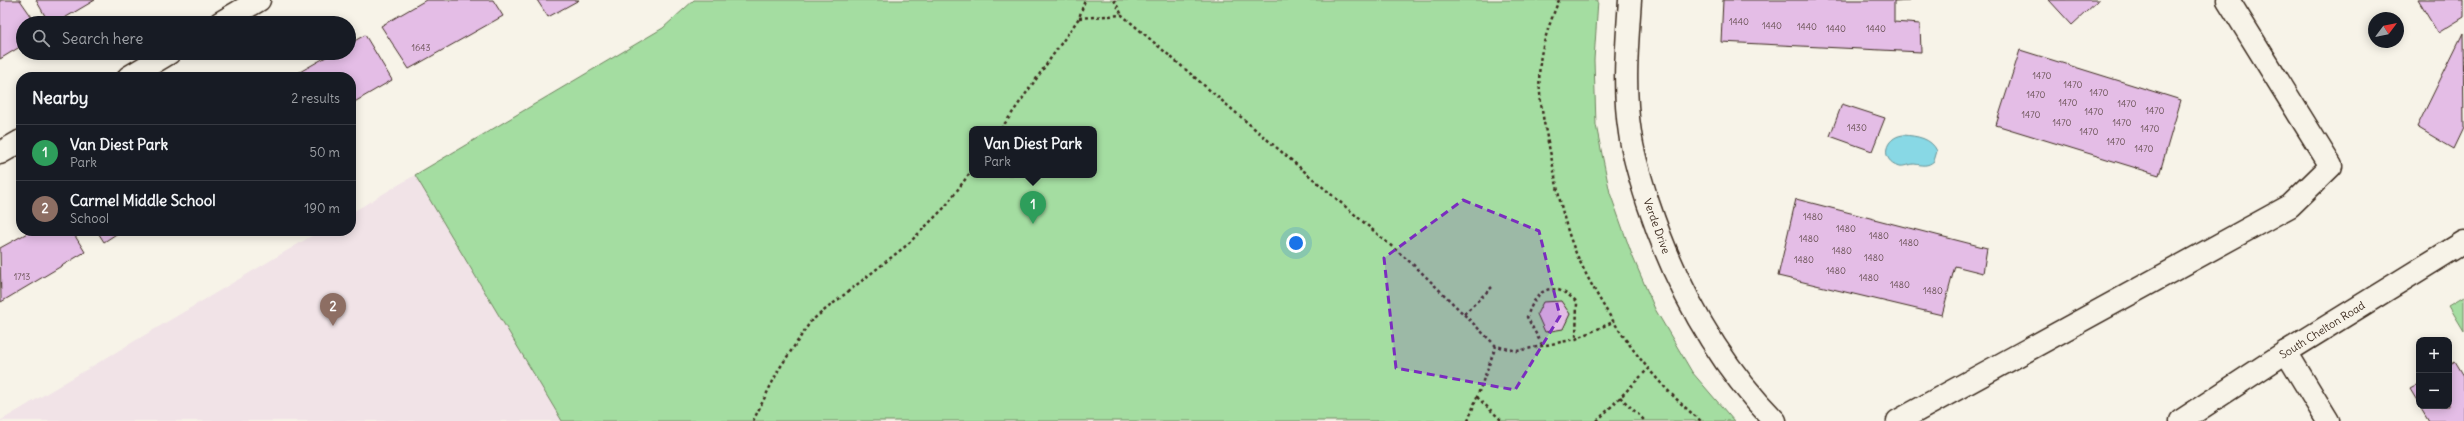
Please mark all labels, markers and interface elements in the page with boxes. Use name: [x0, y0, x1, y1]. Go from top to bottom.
north arrow: [2368, 12, 2404, 48]
search box: [16, 16, 356, 60]
house number: 1440: [1729, 16, 1749, 27]
house number: 1440: [1762, 20, 1782, 31]
house number: 1440: [1797, 21, 1817, 32]
house number: 1440: [1826, 23, 1846, 34]
house number: 1440: [1866, 23, 1886, 34]
icon: search: [30, 27, 52, 49]
text: Search here: [62, 29, 143, 48]
house number: 1643: [411, 42, 431, 53]
house number: 1470: [2032, 70, 2052, 81]
house number: 1470: [2063, 79, 2083, 90]
text: Nearby: [32, 87, 88, 109]
house number: 1470: [2089, 87, 2109, 98]
house number: 1470: [2026, 89, 2046, 100]
text: 2 results: [291, 90, 340, 107]
house number: 1470: [2058, 97, 2078, 108]
house number: 1470: [2117, 98, 2137, 109]
house number: 1470: [2145, 105, 2165, 116]
house number: 1470: [2084, 106, 2104, 117]
house number: 1470: [2021, 109, 2041, 120]
house number: 1470: [2052, 117, 2072, 128]
house number: 1470: [2112, 117, 2132, 128]
house number: 1430: [1847, 122, 1867, 133]
house number: 1470: [2140, 123, 2160, 134]
popup: [969, 126, 1097, 178]
house number: 1470: [2079, 126, 2099, 137]
text: Van Diest Park: [984, 134, 1082, 153]
text: Van Diest Park: [70, 135, 168, 154]
house number: 1470: [2106, 136, 2126, 147]
house number: 1470: [2134, 143, 2154, 154]
text: 1: [42, 144, 48, 161]
text: 50 m: [309, 144, 340, 161]
text: Park: [984, 153, 1011, 170]
text: Park: [70, 154, 97, 171]
text: Carmel Middle School: [70, 191, 216, 210]
pin: 1: [1020, 191, 1046, 224]
street label: Verde Drive: [1641, 196, 1673, 256]
text: 2: [41, 200, 49, 217]
text: 190 m: [304, 200, 340, 217]
text: School: [70, 210, 109, 227]
house number: 1480: [1803, 211, 1823, 222]
house number: 1480: [1836, 223, 1856, 234]
house number: 1480: [1869, 230, 1889, 241]
your location: [1286, 233, 1306, 253]
house number: 1480: [1799, 233, 1819, 244]
house number: 1480: [1899, 237, 1919, 248]
house number: 1480: [1832, 245, 1852, 256]
house number: 1480: [1864, 252, 1884, 263]
house number: 1480: [1794, 254, 1814, 265]
house number: 1480: [1826, 265, 1846, 276]
house number: 1713: [14, 271, 30, 282]
house number: 1480: [1859, 272, 1879, 283]
house number: 1480: [1890, 279, 1910, 290]
house number: 1480: [1923, 285, 1943, 296]
pin: 2: [320, 293, 346, 326]
street label: South Chelton Road: [2277, 298, 2368, 362]
map controls: [2416, 337, 2452, 409]
button: +: [2416, 337, 2452, 373]
button: −: [2416, 373, 2452, 409]

